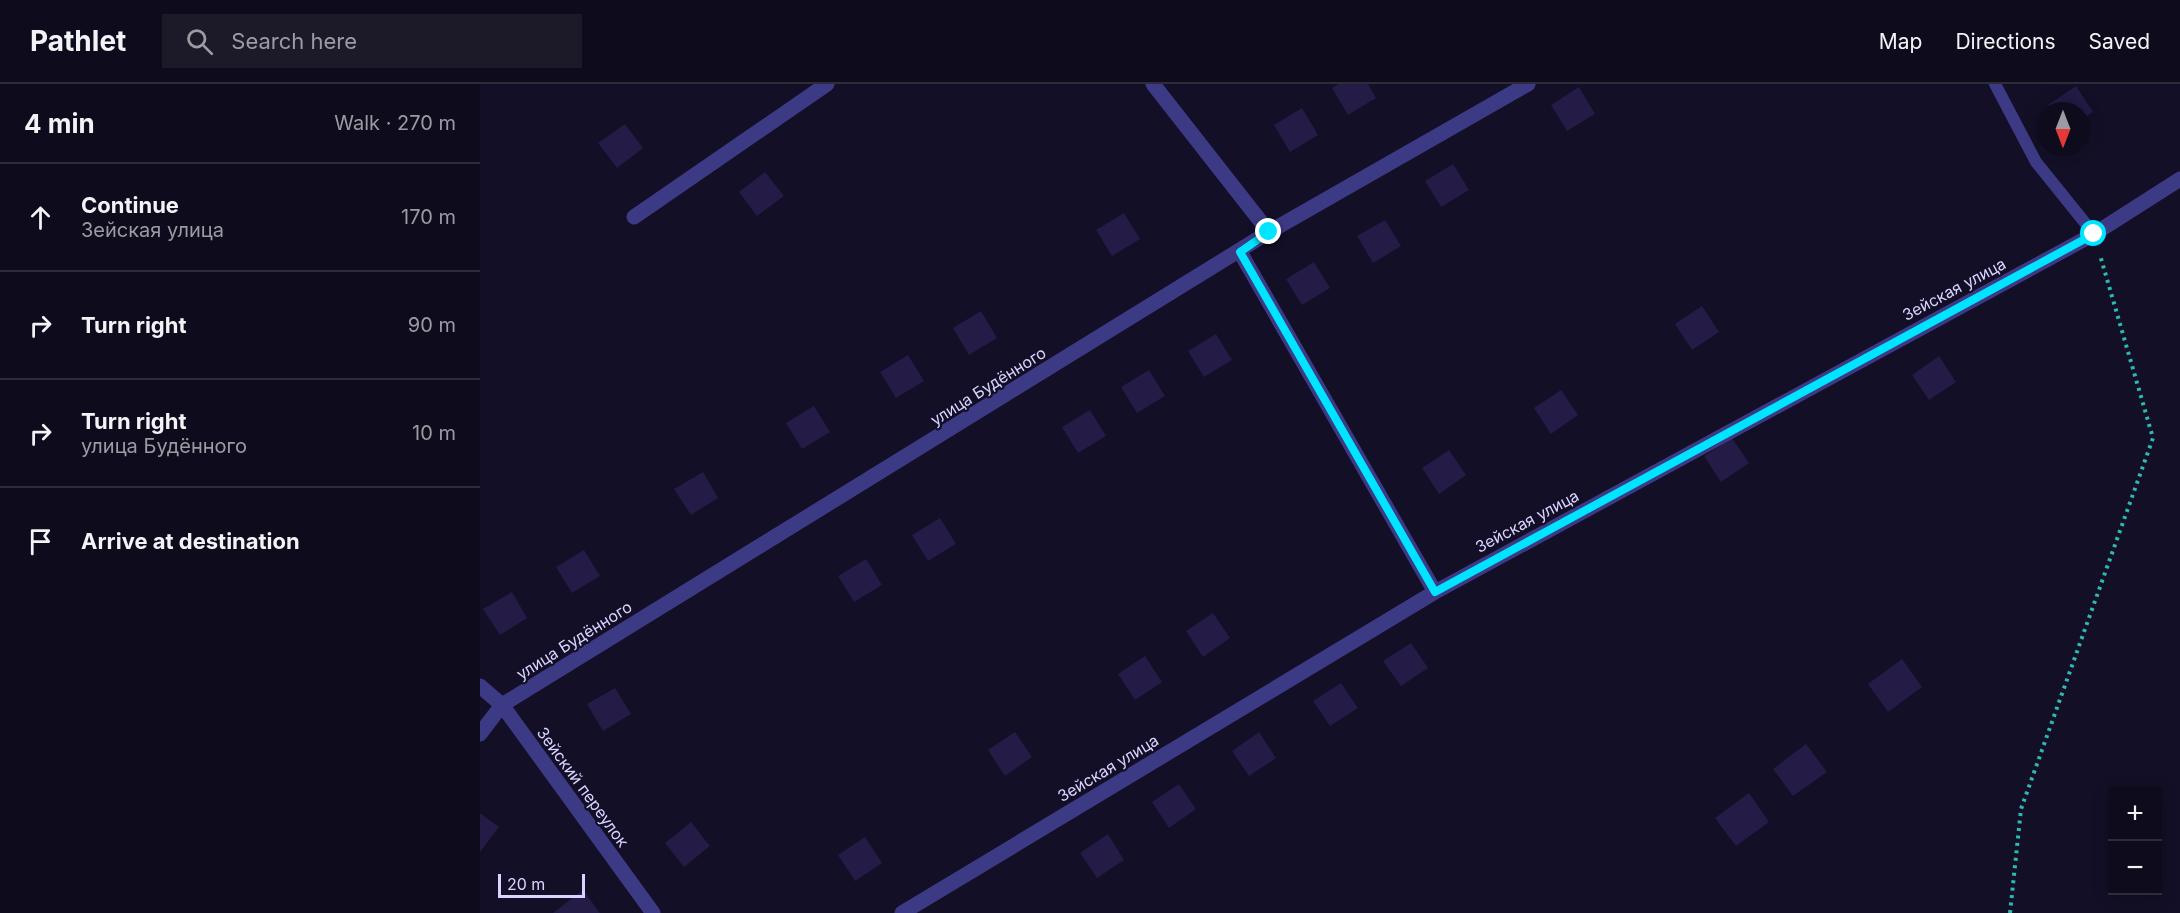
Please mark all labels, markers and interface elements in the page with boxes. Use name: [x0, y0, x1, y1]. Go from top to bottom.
search box: [162, 14, 582, 68]
text: Pathlet: [30, 24, 126, 58]
icon: search: [183, 25, 216, 58]
text: Search here: [231, 28, 357, 54]
text: Map: [1879, 29, 1922, 54]
text: Directions: [1955, 29, 2056, 54]
text: Saved: [2089, 29, 2150, 54]
north arrow: [2036, 102, 2090, 156]
text: 4 min: [24, 108, 95, 139]
text: Walk · 270 m: [334, 111, 456, 135]
text: Continue: [81, 192, 179, 218]
icon: ahead: [24, 201, 57, 234]
text: 170 m: [401, 205, 456, 229]
text: Зейская улица: [81, 218, 224, 242]
route end: [1255, 218, 1281, 244]
route start: [2080, 220, 2106, 246]
street label: Зейская улица: [1899, 253, 2009, 325]
icon: right: [24, 309, 57, 342]
text: Turn right: [81, 312, 187, 338]
text: 90 m: [408, 313, 456, 337]
street label: улица Будённого: [926, 342, 1050, 430]
text: Turn right: [81, 408, 187, 434]
icon: right: [24, 417, 57, 450]
text: 10 m: [412, 421, 456, 445]
text: улица Будённого: [81, 434, 247, 458]
street label: Зейская улица: [1472, 485, 1582, 557]
icon: arrive: [24, 525, 57, 558]
text: Arrive at destination: [81, 528, 300, 554]
street label: улица Будённого: [512, 596, 636, 684]
street label: Зейский переулок: [533, 723, 633, 851]
street label: Зейская улица: [1054, 730, 1162, 806]
map controls: [2108, 787, 2162, 895]
button: +: [2108, 787, 2162, 841]
button: −: [2108, 841, 2162, 895]
scale bar: [498, 871, 585, 898]
text: 20 m: [507, 874, 545, 894]

